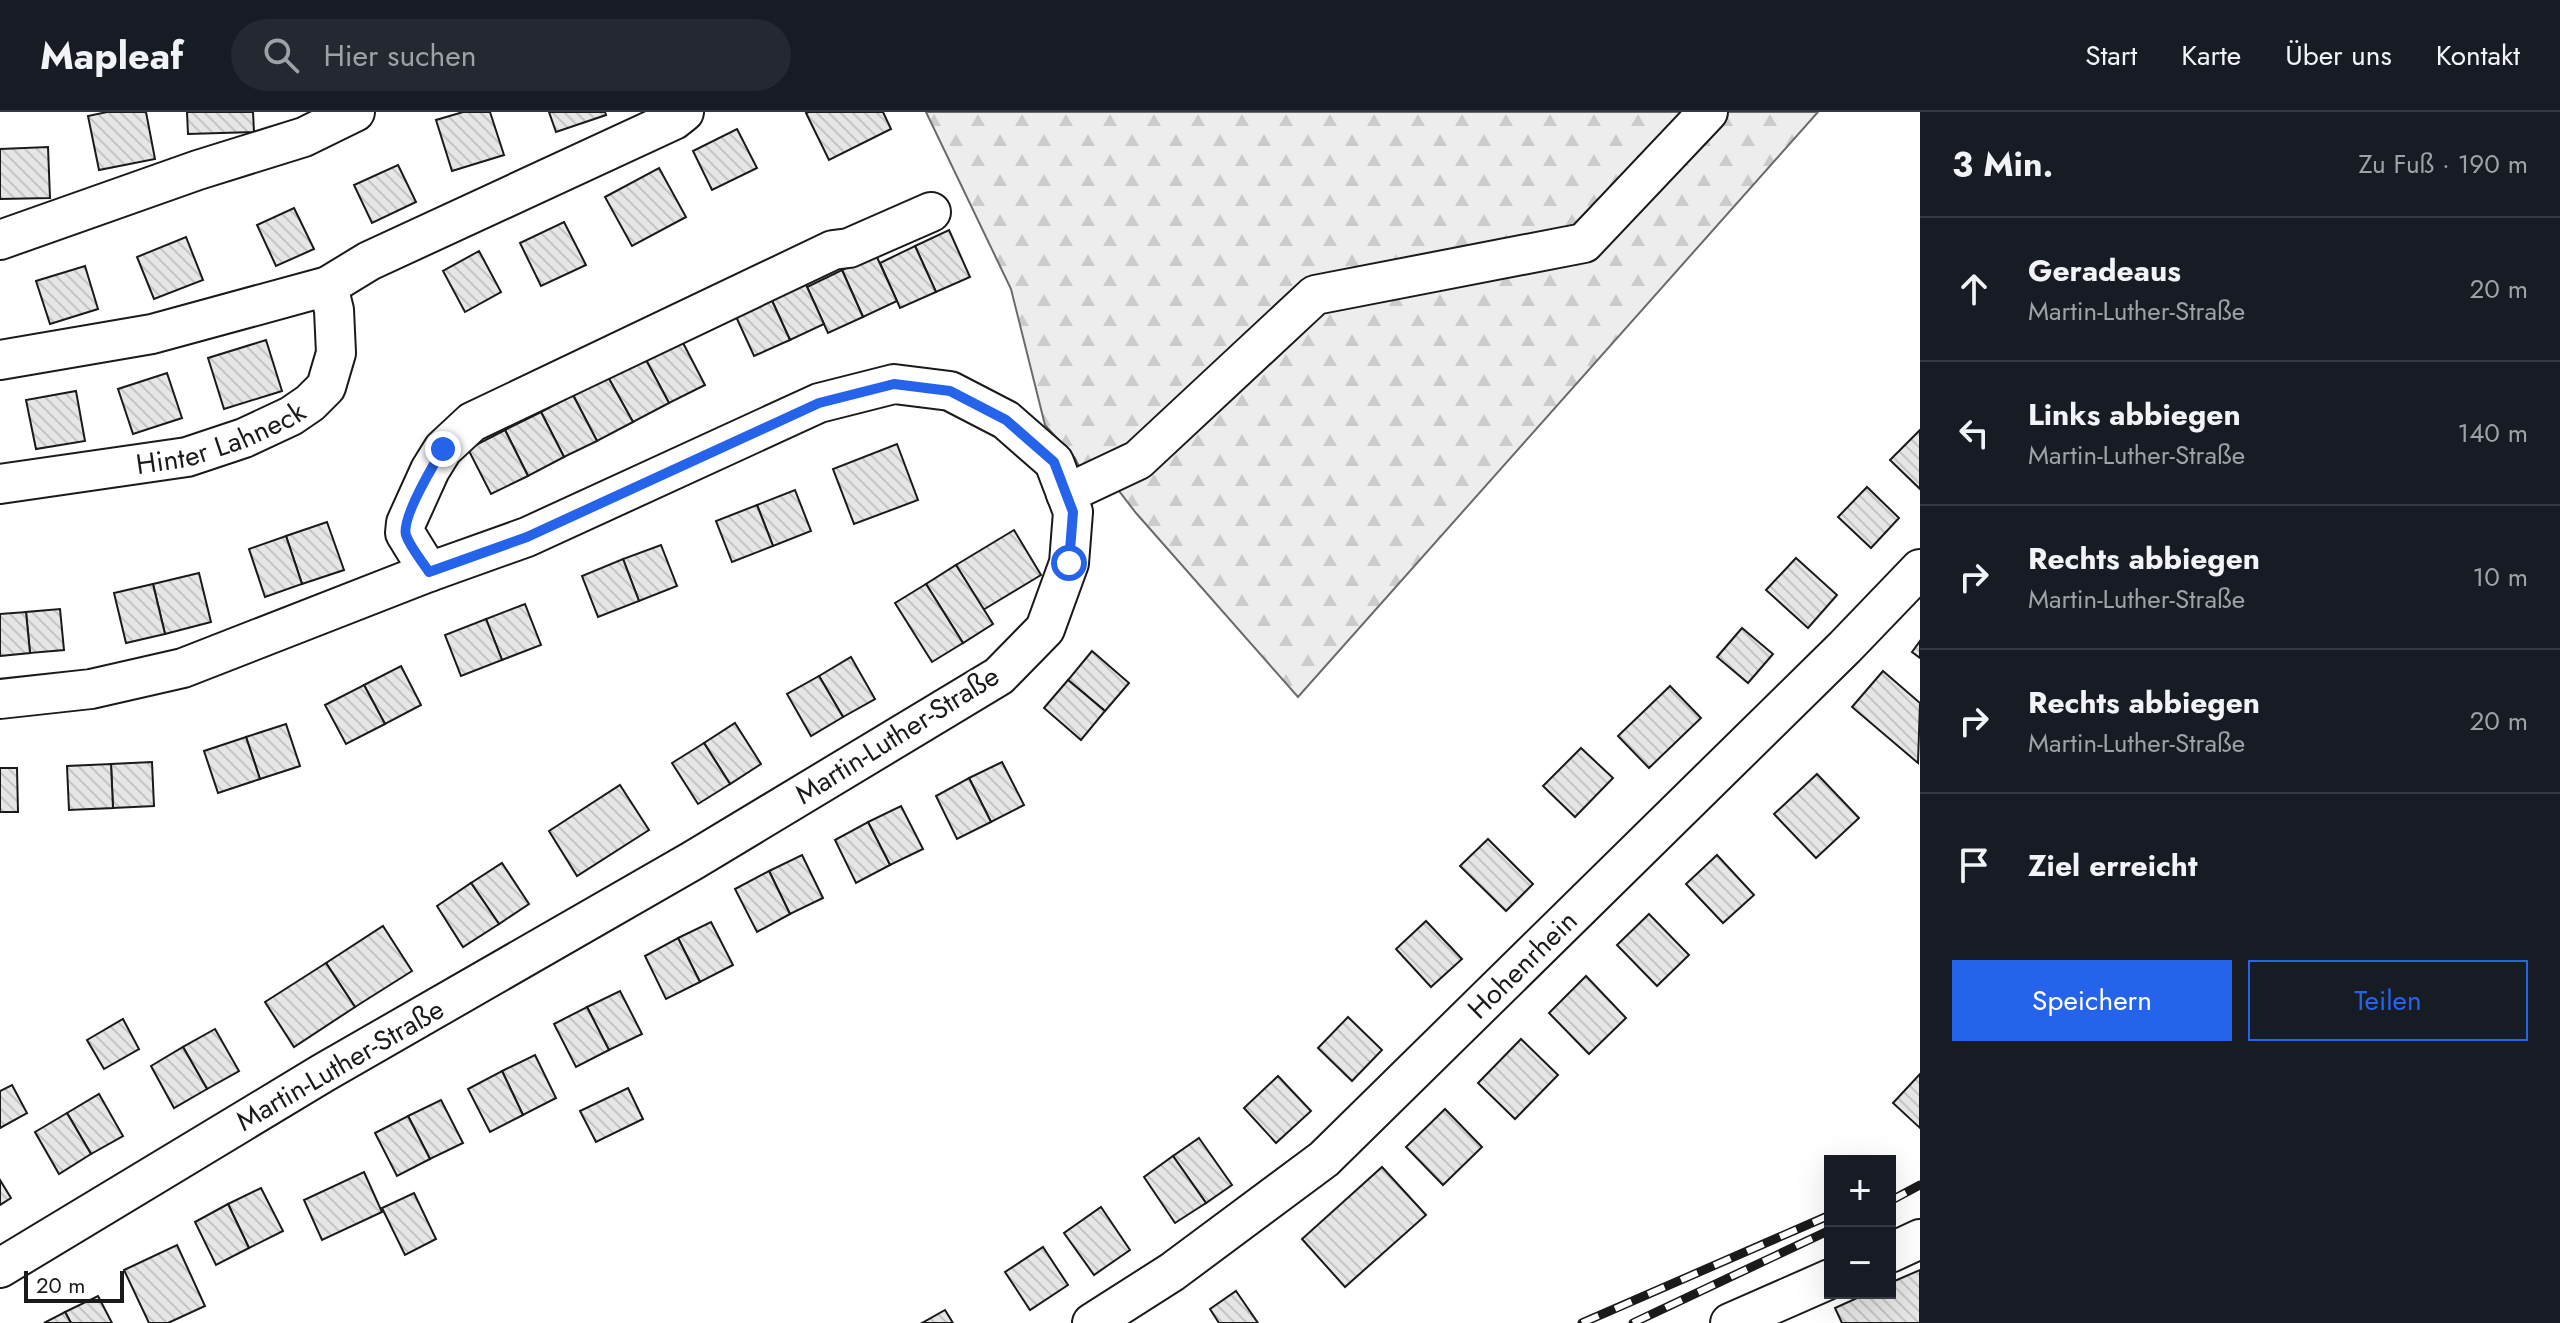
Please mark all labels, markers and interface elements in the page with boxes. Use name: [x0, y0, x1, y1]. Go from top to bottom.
search box: [231, 19, 791, 91]
text: Mapleaf: [40, 28, 183, 83]
icon: search: [259, 33, 303, 77]
text: Hier suchen: [323, 34, 477, 77]
text: Start: [2085, 35, 2137, 76]
text: Karte: [2181, 35, 2241, 76]
text: Über uns: [2285, 35, 2392, 76]
text: Kontakt: [2436, 35, 2520, 76]
text: 3 Min.: [1952, 140, 2054, 189]
text: Zu Fuß · 190 m: [2359, 145, 2528, 183]
text: Geradeaus: [2028, 249, 2181, 292]
icon: ahead: [1952, 267, 1996, 311]
text: 20 m: [2470, 270, 2528, 308]
text: Martin-Luther-Straße: [2028, 292, 2245, 330]
street label: Hinter Lahneck: [133, 391, 314, 485]
text: Links abbiegen: [2028, 393, 2241, 436]
icon: left: [1952, 411, 1996, 455]
text: 140 m: [2457, 414, 2528, 452]
route end: [425, 431, 461, 467]
text: Martin-Luther-Straße: [2028, 436, 2245, 474]
text: Rechts abbiegen: [2028, 537, 2260, 580]
route start: [1051, 545, 1087, 581]
icon: right: [1952, 555, 1996, 599]
text: 10 m: [2473, 558, 2528, 596]
text: Martin-Luther-Straße: [2028, 580, 2245, 618]
street label: Martin-Luther-Straße: [787, 656, 1007, 814]
text: Rechts abbiegen: [2028, 681, 2260, 724]
icon: right: [1952, 699, 1996, 743]
text: 20 m: [2470, 702, 2528, 740]
text: Martin-Luther-Straße: [2028, 724, 2245, 762]
icon: arrive: [1952, 843, 1996, 887]
text: Ziel erreicht: [2028, 844, 2197, 887]
street label: Hohenrhein: [1458, 901, 1586, 1028]
button: Speichern: [1952, 960, 2232, 1041]
button: Teilen: [2248, 960, 2528, 1041]
street label: Martin-Luther-Straße: [229, 989, 451, 1141]
map controls: [1824, 1155, 1896, 1299]
button: +: [1824, 1155, 1896, 1227]
button: −: [1824, 1227, 1896, 1299]
scale bar: [24, 1267, 124, 1303]
text: 20 m: [36, 1269, 85, 1301]

